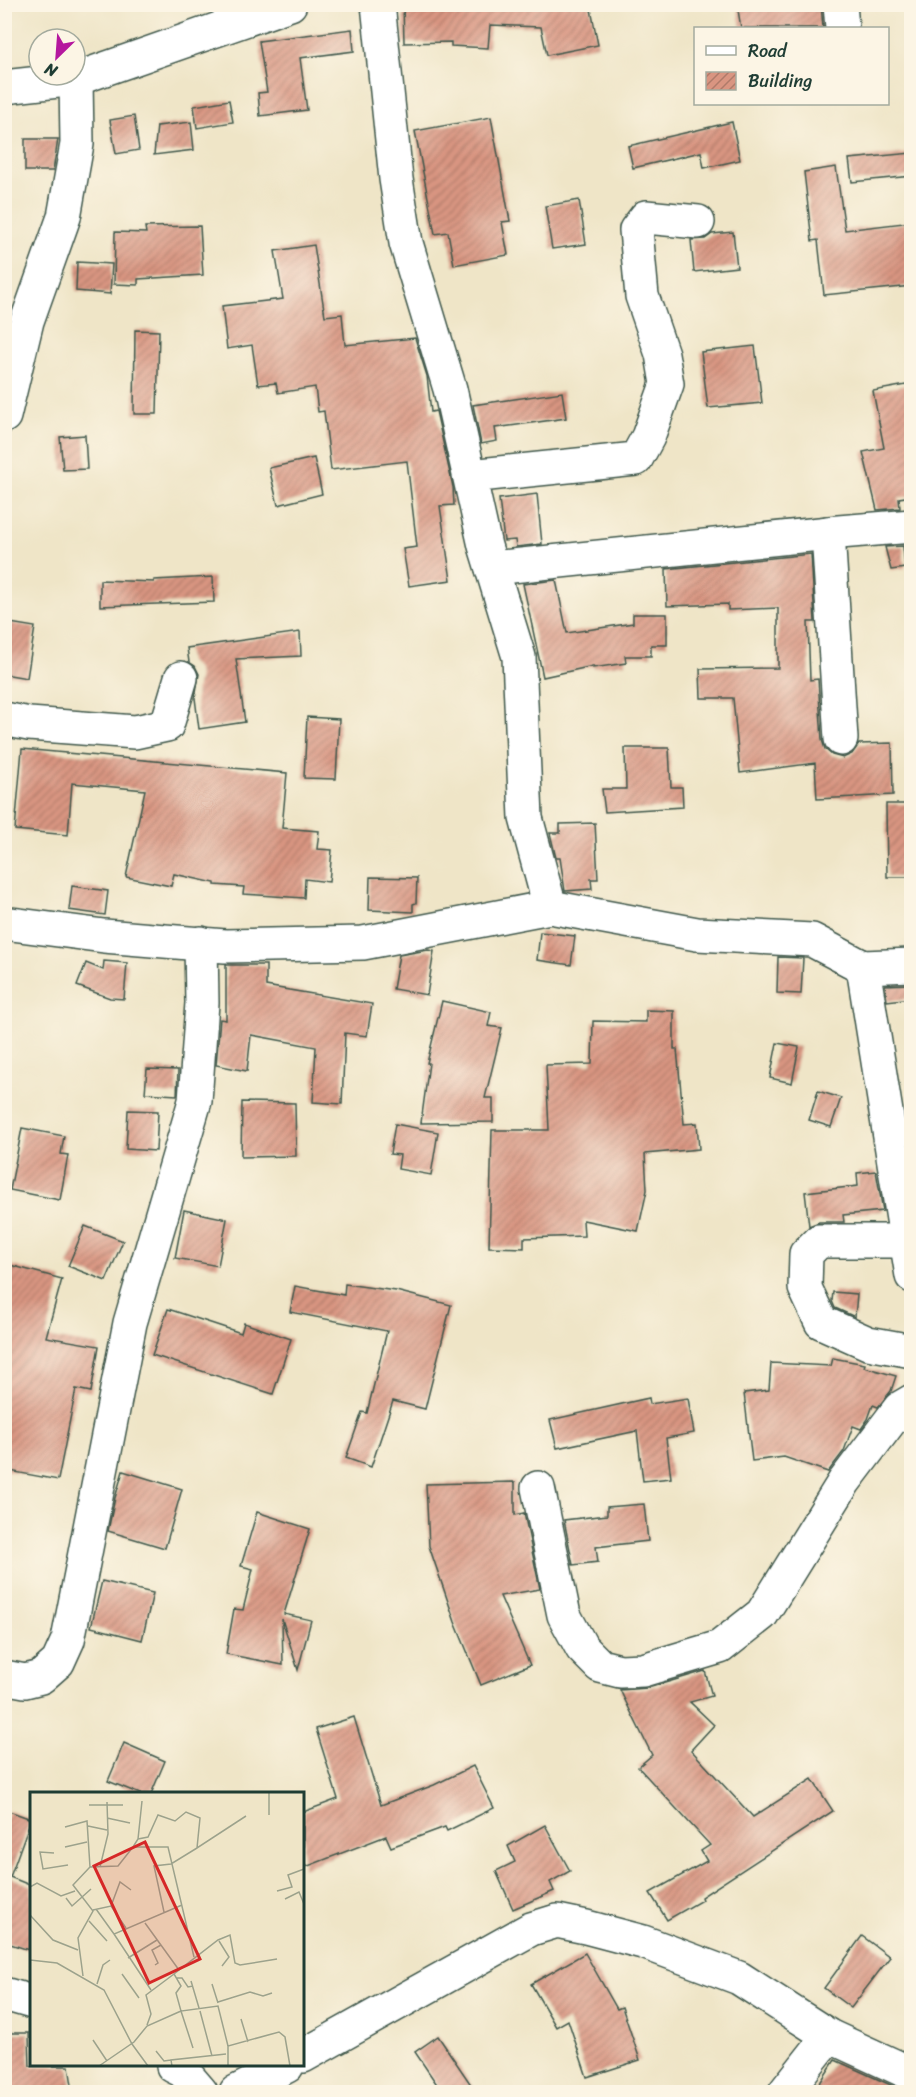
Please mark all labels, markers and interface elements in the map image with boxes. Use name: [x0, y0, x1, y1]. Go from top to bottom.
north arrow: [27, 27, 87, 87]
legend: [694, 27, 889, 105]
text: Road: [748, 35, 788, 67]
text: N: [39, 54, 63, 86]
text: Building: [748, 65, 812, 97]
inset map: [30, 1792, 304, 2067]

